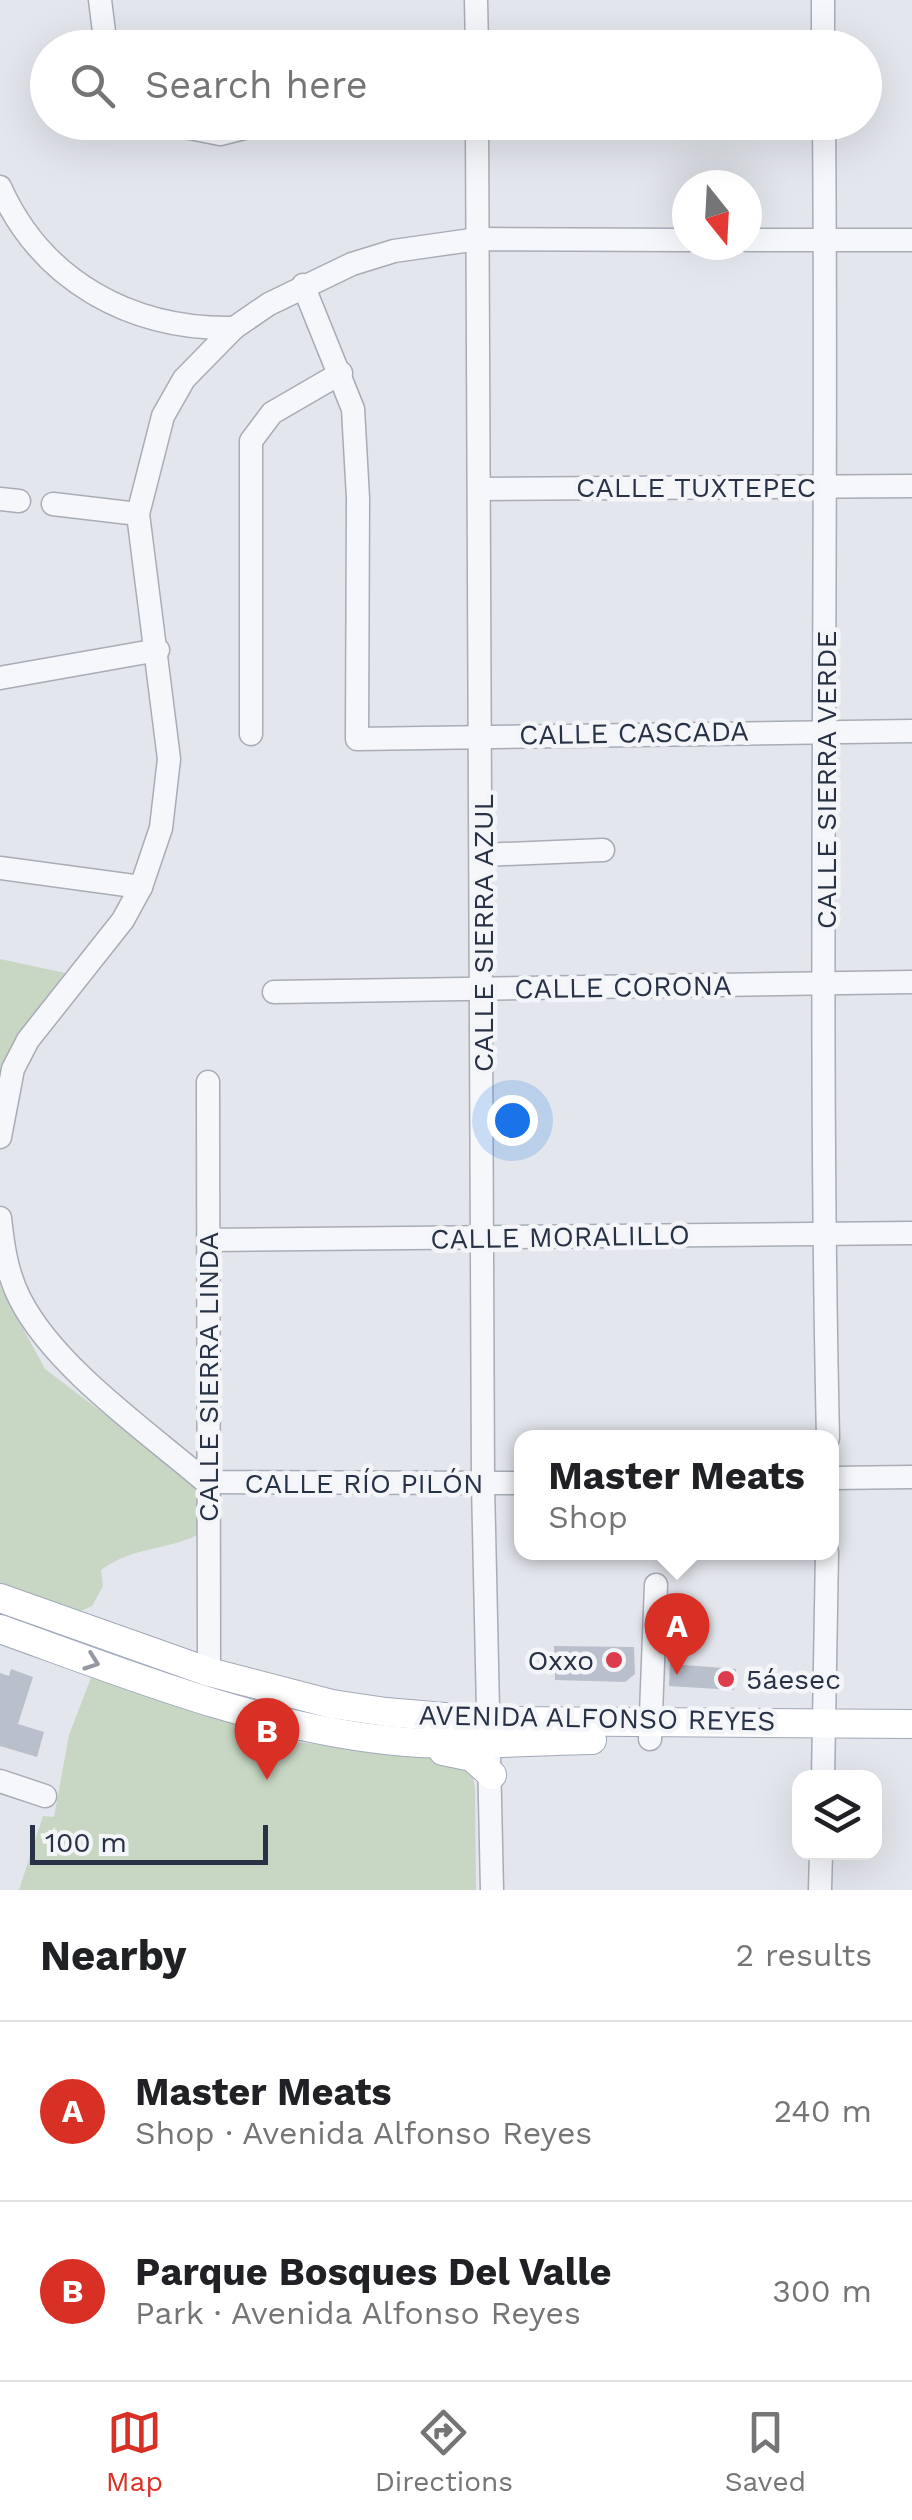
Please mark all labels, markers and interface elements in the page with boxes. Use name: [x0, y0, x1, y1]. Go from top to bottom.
search box: [30, 30, 882, 140]
icon: search: [65, 58, 120, 113]
text: Search here: [145, 63, 368, 107]
north arrow: [672, 170, 762, 260]
street label: CALLE TUXTEPEC: [576, 471, 816, 504]
street label: CALLE SIERRA VERDE: [810, 631, 843, 929]
street label: CALLE CASCADA: [519, 714, 749, 752]
street label: CALLE SIERRA AZUL: [467, 794, 500, 1072]
street label: CALLE CORONA: [514, 969, 732, 1005]
your location: [487, 1095, 538, 1146]
street label: CALLE MORALILLO: [430, 1218, 690, 1256]
street label: CALLE SIERRA LINDA: [192, 1232, 225, 1522]
popup: [514, 1430, 839, 1560]
text: Master Meats: [548, 1454, 805, 1498]
street label: CALLE RÍO PILÓN: [245, 1467, 483, 1500]
text: Shop: [548, 1498, 628, 1536]
pin: A: [644, 1592, 710, 1675]
place label: Oxxo: [527, 1644, 594, 1677]
marker: Oxxo: [603, 1649, 625, 1671]
one-way arrow: [82, 1650, 99, 1671]
place label: 5áesec: [746, 1663, 841, 1696]
marker: 5áesec: [715, 1668, 737, 1690]
pin: B: [234, 1698, 300, 1780]
street label: AVENIDA ALFONSO REYES: [418, 1698, 776, 1738]
map controls: [792, 1770, 882, 1860]
button: layers: [792, 1770, 882, 1860]
scale bar: [30, 1820, 268, 1864]
text: 100 m: [45, 1826, 127, 1859]
text: Nearby: [40, 1931, 187, 1980]
text: 2 results: [735, 1936, 872, 1974]
text: Master Meats: [135, 2070, 392, 2114]
text: A: [62, 2092, 83, 2130]
text: 240 m: [773, 2092, 872, 2130]
text: Shop · Avenida Alfonso Reyes: [135, 2114, 592, 2152]
text: Parque Bosques Del Valle: [135, 2250, 612, 2294]
text: B: [62, 2272, 83, 2310]
text: 300 m: [772, 2272, 872, 2310]
text: Park · Avenida Alfonso Reyes: [135, 2294, 581, 2332]
tab: Map: [106, 2405, 163, 2498]
tab: Directions: [375, 2405, 513, 2498]
tab: Saved: [725, 2405, 806, 2498]

